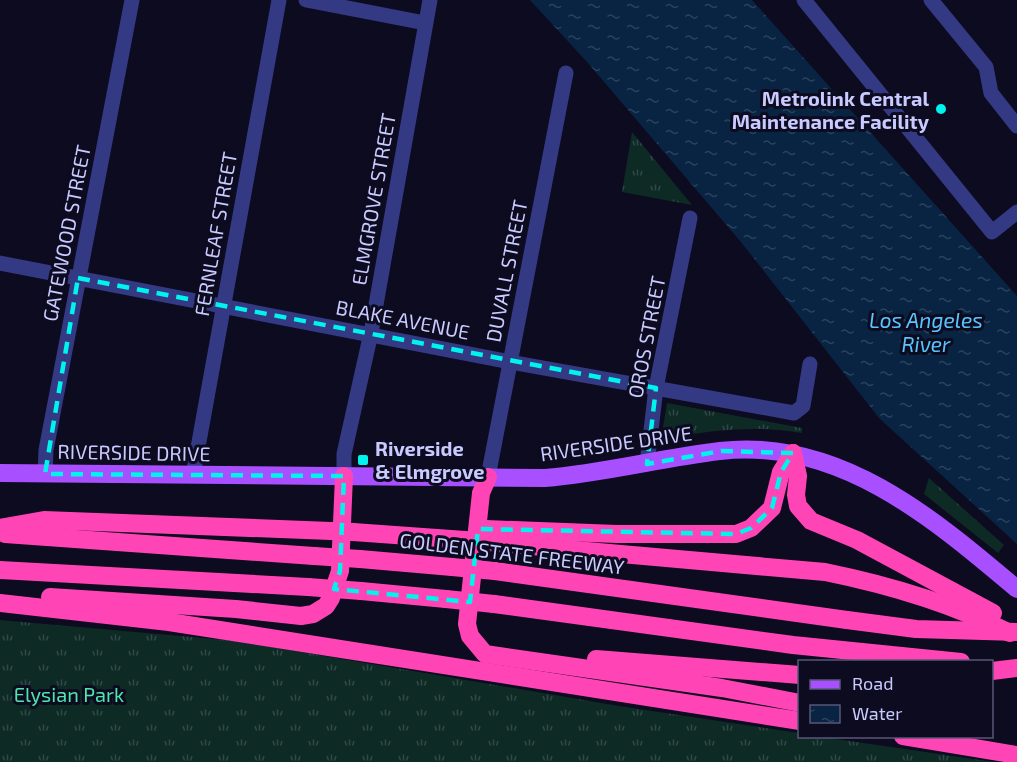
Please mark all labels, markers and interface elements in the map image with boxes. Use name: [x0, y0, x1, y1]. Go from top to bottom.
place label: Metrolink Central Maintenance Facility: [732, 86, 930, 134]
marker: Metrolink Central Maintenance Facility: [934, 102, 948, 116]
street label: ELMGROVE STREET: [346, 111, 400, 287]
street label: GATEWOOD STREET: [37, 142, 95, 323]
street label: FERNLEAF STREET: [189, 150, 241, 318]
street label: DUVALL STREET: [480, 198, 532, 344]
street label: OROS STREET: [622, 273, 670, 400]
street label: BLAKE AVENUE: [334, 294, 472, 344]
water label: Los Angeles River: [869, 307, 983, 356]
street label: RIVERSIDE DRIVE: [539, 420, 693, 466]
place label: Riverside & Elmgrove: [375, 436, 484, 483]
street label: RIVERSIDE DRIVE: [57, 439, 211, 465]
marker: Riverside & Elmgrove: [356, 453, 370, 467]
street label: GOLDEN STATE FREEWAY: [398, 527, 626, 579]
legend: [798, 660, 993, 738]
text: Road: [852, 672, 893, 694]
park label: Elysian Park: [14, 682, 124, 706]
text: Water: [852, 702, 902, 724]

